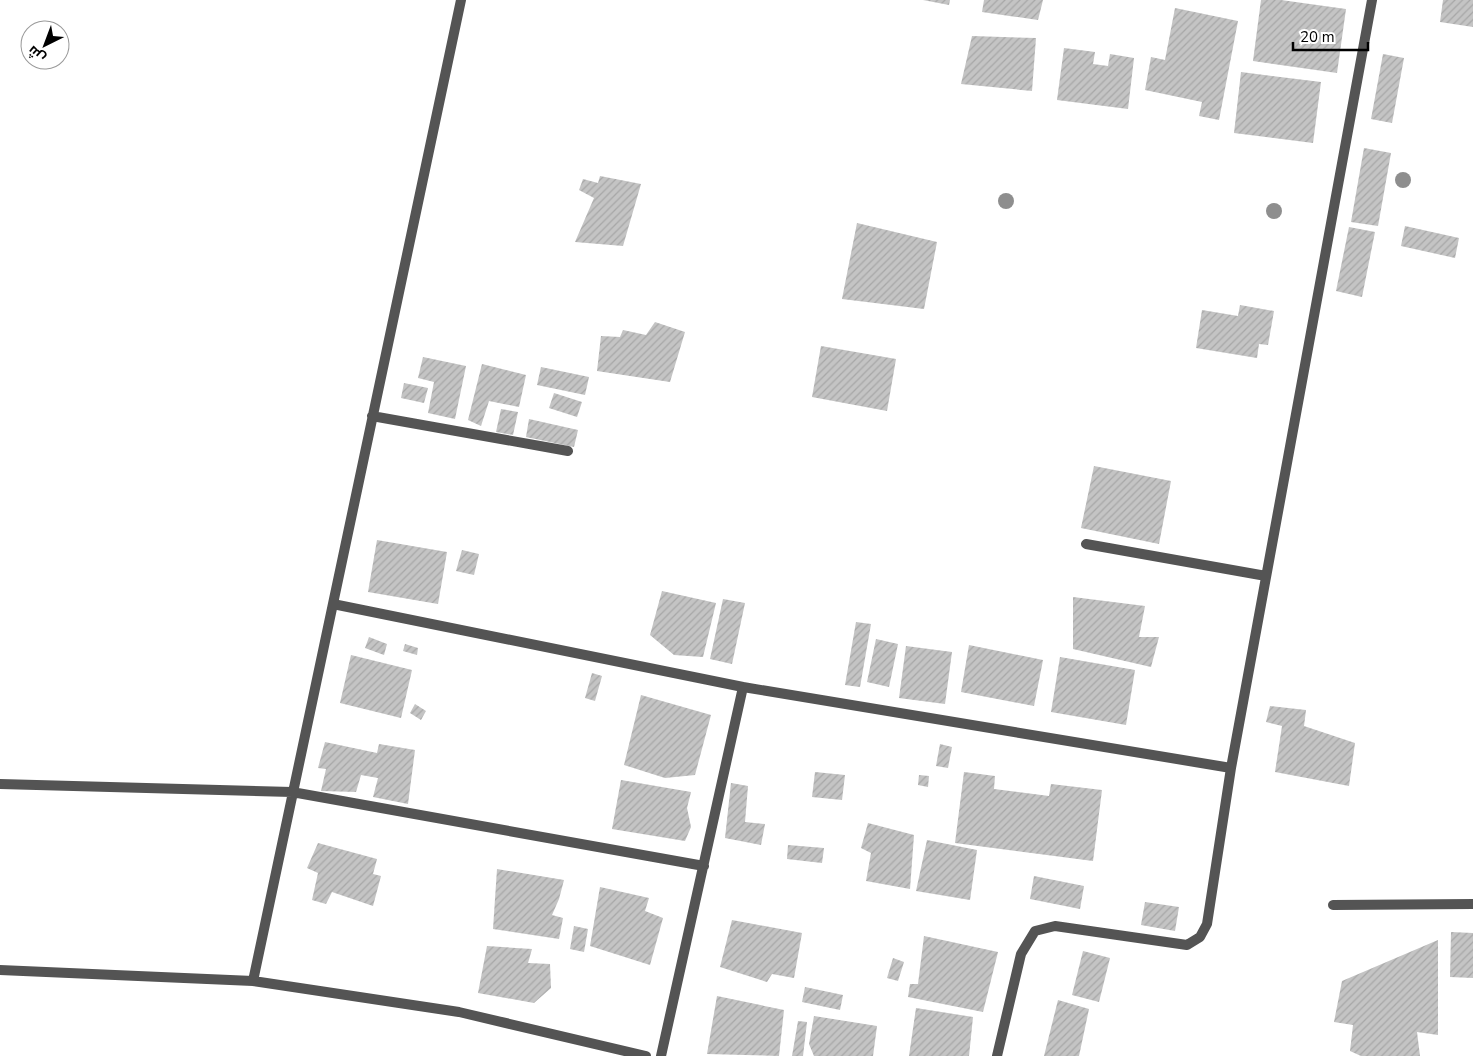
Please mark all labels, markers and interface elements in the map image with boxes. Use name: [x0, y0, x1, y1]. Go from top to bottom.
north arrow: [20, 20, 70, 70]
scale bar: [1293, 20, 1368, 52]
text: 20 m: [1300, 27, 1335, 47]
text: ش: [24, 41, 50, 67]

